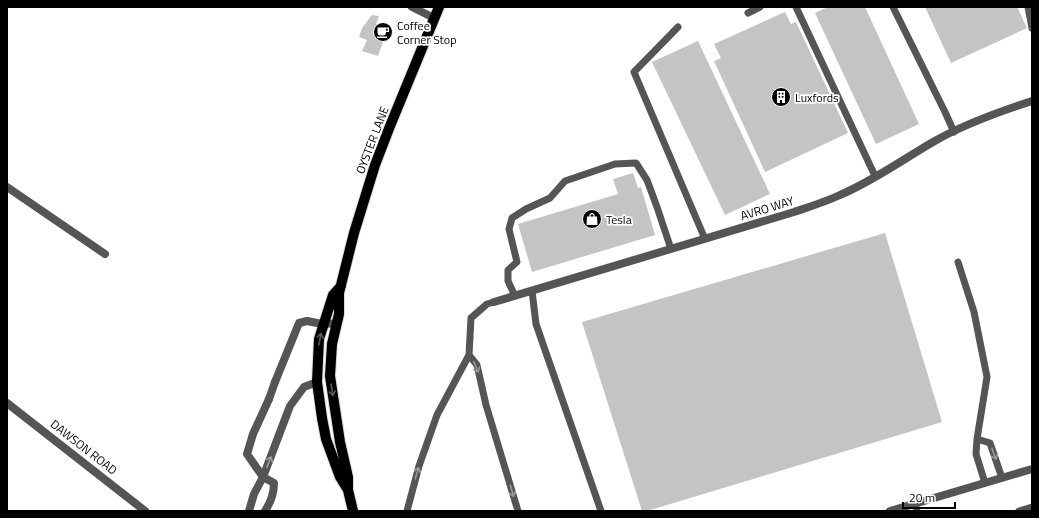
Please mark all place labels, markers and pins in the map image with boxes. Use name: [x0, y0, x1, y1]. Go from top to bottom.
place label: Coffee Corner Stop: [397, 16, 456, 49]
cafe icon: Coffee Corner Stop: [372, 21, 394, 43]
building icon: Luxfords: [770, 86, 792, 108]
place label: Luxfords: [795, 88, 839, 107]
shop icon: Tesla: [581, 208, 603, 230]
place label: Tesla: [606, 210, 632, 229]

